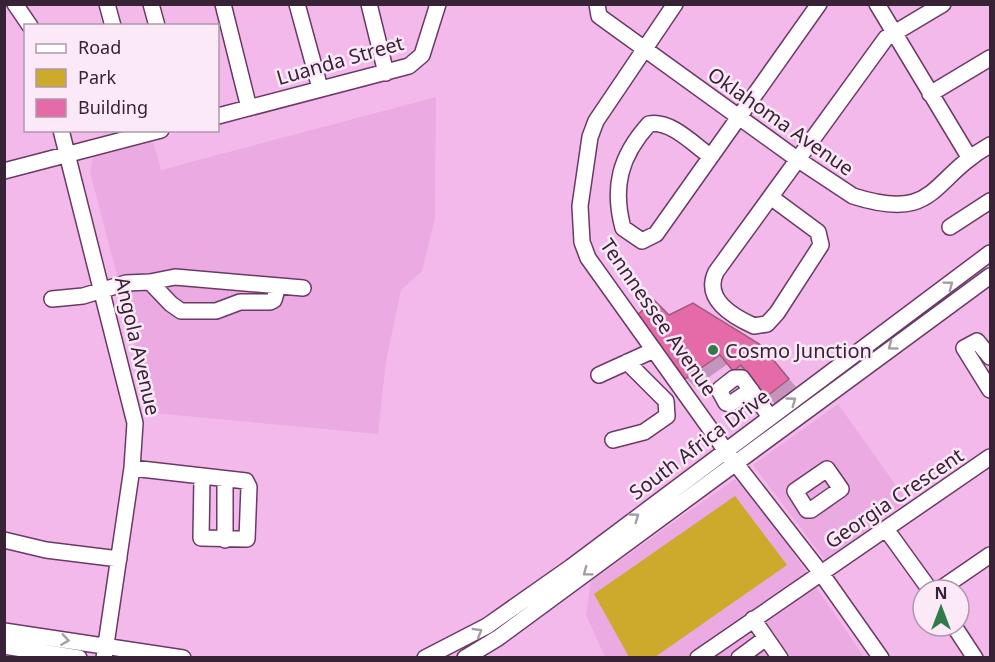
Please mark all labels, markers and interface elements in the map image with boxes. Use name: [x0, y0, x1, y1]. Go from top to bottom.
legend: [24, 24, 219, 132]
street label: Luanda Street: [273, 29, 407, 91]
text: Road: [78, 35, 121, 59]
street label: Oklahoma Avenue: [703, 60, 859, 182]
text: Park: [78, 65, 116, 89]
text: Building: [78, 95, 148, 119]
street label: Tennnessee Avenue: [594, 233, 724, 401]
street label: Angola Avenue: [109, 274, 167, 418]
one-way arrow: [942, 281, 953, 292]
place label: Cosmo Junction: [725, 337, 872, 364]
one-way arrow: [887, 339, 898, 350]
marker: Cosmo Junction: [706, 343, 720, 357]
street label: South Africa Drive: [623, 382, 775, 506]
one-way arrow: [785, 397, 796, 408]
street label: Georgia Crescent: [819, 442, 969, 554]
one-way arrow: [629, 513, 640, 524]
one-way arrow: [582, 564, 593, 575]
north arrow: [911, 578, 971, 638]
text: N: [934, 582, 948, 604]
one-way arrow: [472, 627, 482, 639]
one-way arrow: [60, 633, 70, 645]

